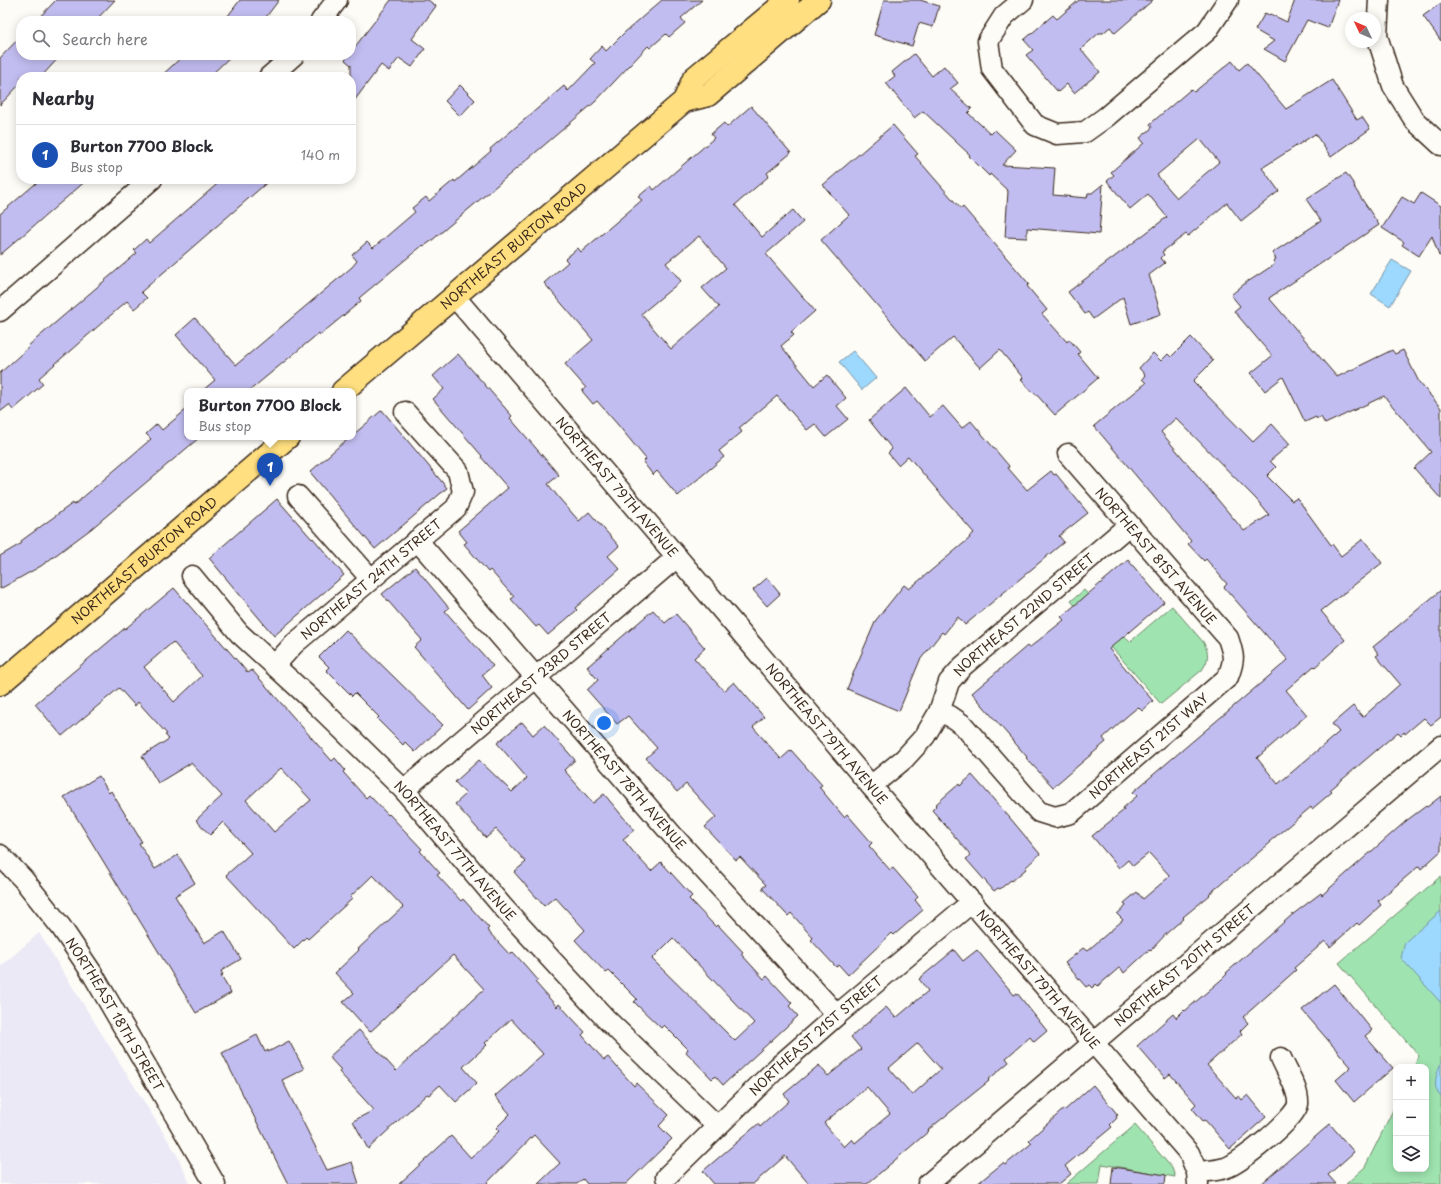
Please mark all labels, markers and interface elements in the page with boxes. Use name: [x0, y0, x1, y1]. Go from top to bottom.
north arrow: [1345, 12, 1381, 48]
search box: [16, 16, 356, 60]
icon: search: [30, 27, 52, 49]
text: Search here: [62, 27, 148, 50]
text: Nearby: [32, 85, 94, 111]
text: Burton 7700 Block: [70, 134, 213, 157]
text: 1: [42, 145, 48, 164]
text: 140 m: [301, 145, 340, 164]
text: Bus stop: [70, 157, 123, 176]
street label: NORTHEAST BURTON ROAD: [436, 178, 591, 313]
popup: [184, 388, 356, 440]
text: Burton 7700 Block: [198, 393, 342, 416]
street label: NORTHEAST 79TH AVENUE: [552, 412, 683, 561]
text: Bus stop: [198, 416, 251, 435]
pin: 1: [257, 453, 283, 486]
street label: NORTHEAST 81ST AVENUE: [1091, 483, 1221, 628]
street label: NORTHEAST BURTON ROAD: [67, 492, 221, 628]
street label: NORTHEAST 24TH STREET: [296, 514, 445, 644]
street label: NORTHEAST 22ND STREET: [948, 548, 1098, 680]
street label: NORTHEAST 23RD STREET: [466, 607, 615, 738]
street label: NORTHEAST 79TH AVENUE: [762, 659, 892, 808]
street label: NORTHEAST 21ST WAY: [1084, 688, 1213, 802]
street label: NORTHEAST 78TH AVENUE: [559, 705, 691, 854]
your location: [594, 713, 614, 733]
street label: NORTHEAST 77TH AVENUE: [390, 776, 521, 925]
street label: NORTHEAST 20TH STREET: [1110, 899, 1258, 1030]
street label: NORTHEAST 79TH AVENUE: [973, 905, 1105, 1053]
street label: NORTHEAST 18TH STREET: [62, 933, 169, 1094]
street label: NORTHEAST 21ST STREET: [745, 971, 886, 1099]
map controls: [1393, 1064, 1429, 1172]
button: +: [1393, 1064, 1429, 1100]
button: −: [1393, 1100, 1429, 1136]
button: layers: [1393, 1136, 1429, 1172]

